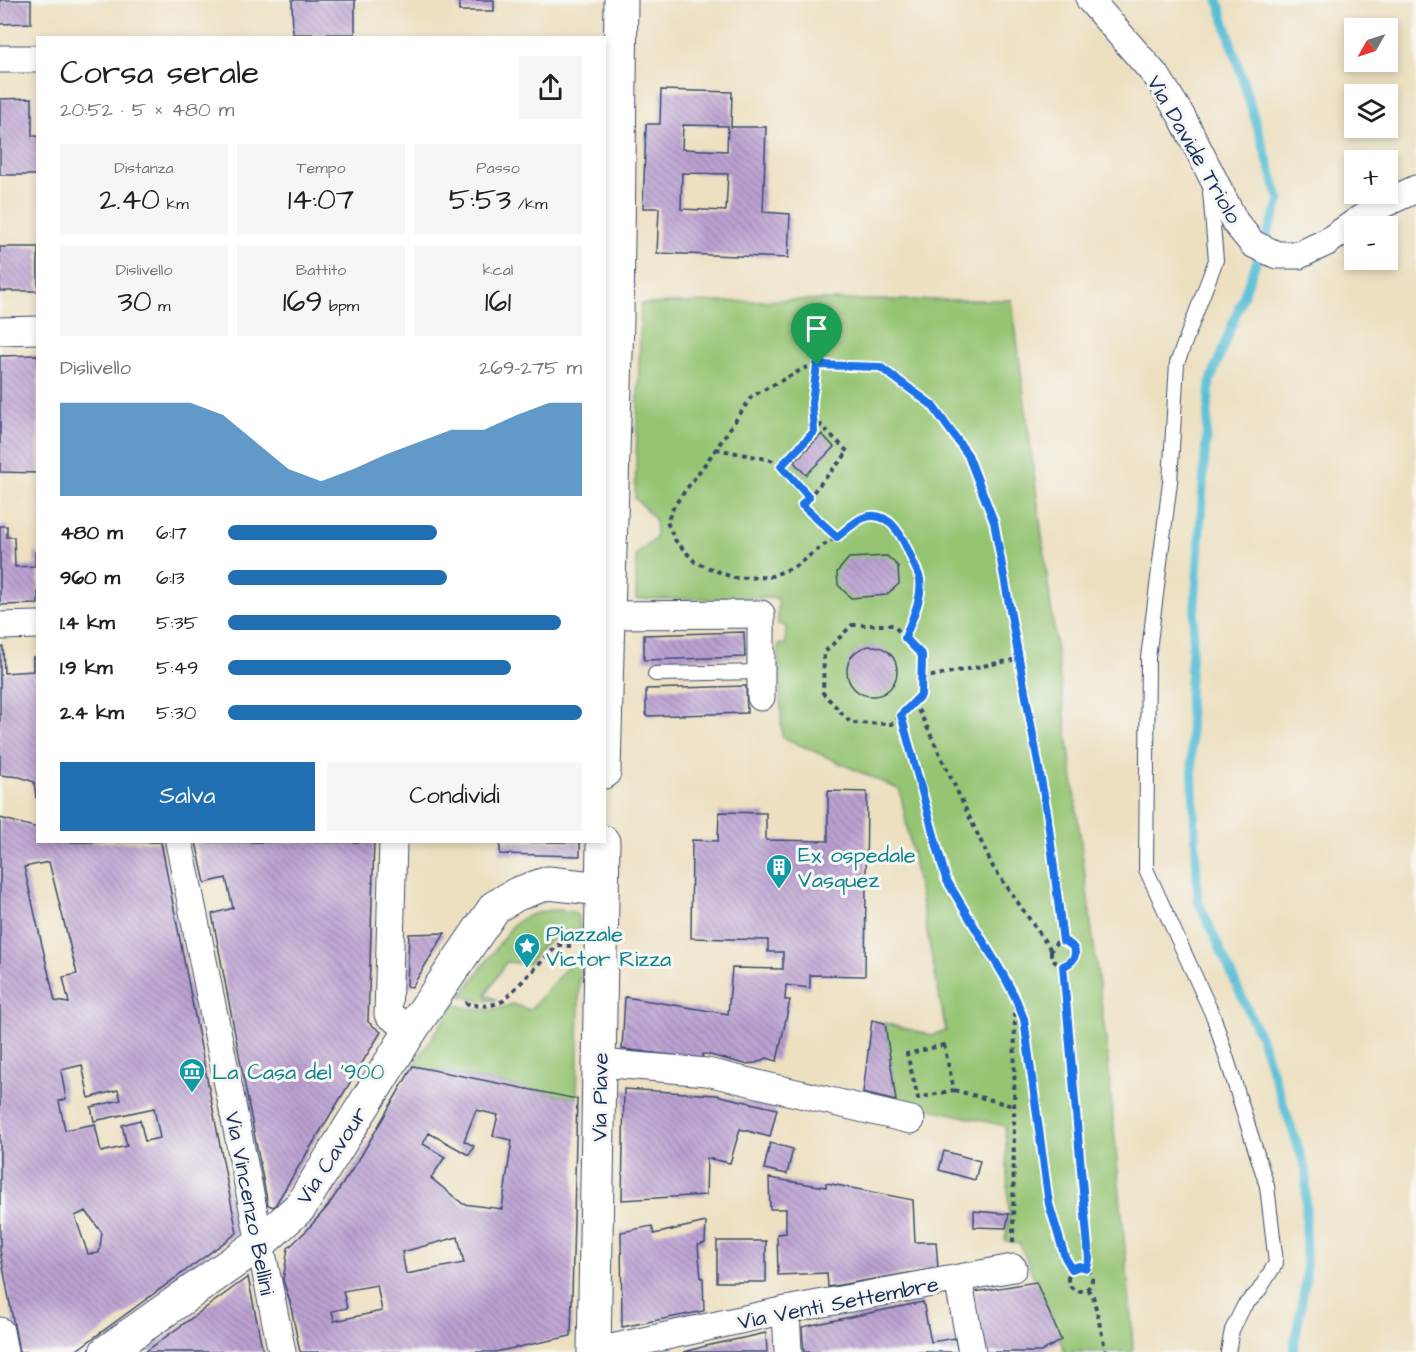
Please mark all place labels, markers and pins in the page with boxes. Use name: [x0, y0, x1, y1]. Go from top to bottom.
pin: [791, 303, 842, 365]
place label: Ex ospedale Vasquez: [798, 840, 916, 896]
building icon: Ex ospedale Vasquez: [764, 852, 794, 890]
place label: Piazzale Victor Rizza: [546, 919, 671, 975]
place icon: Piazzale Victor Rizza: [512, 931, 542, 969]
museum icon: La Casa del '900: [177, 1056, 207, 1094]
place label: La Casa del '900: [212, 1057, 384, 1088]

